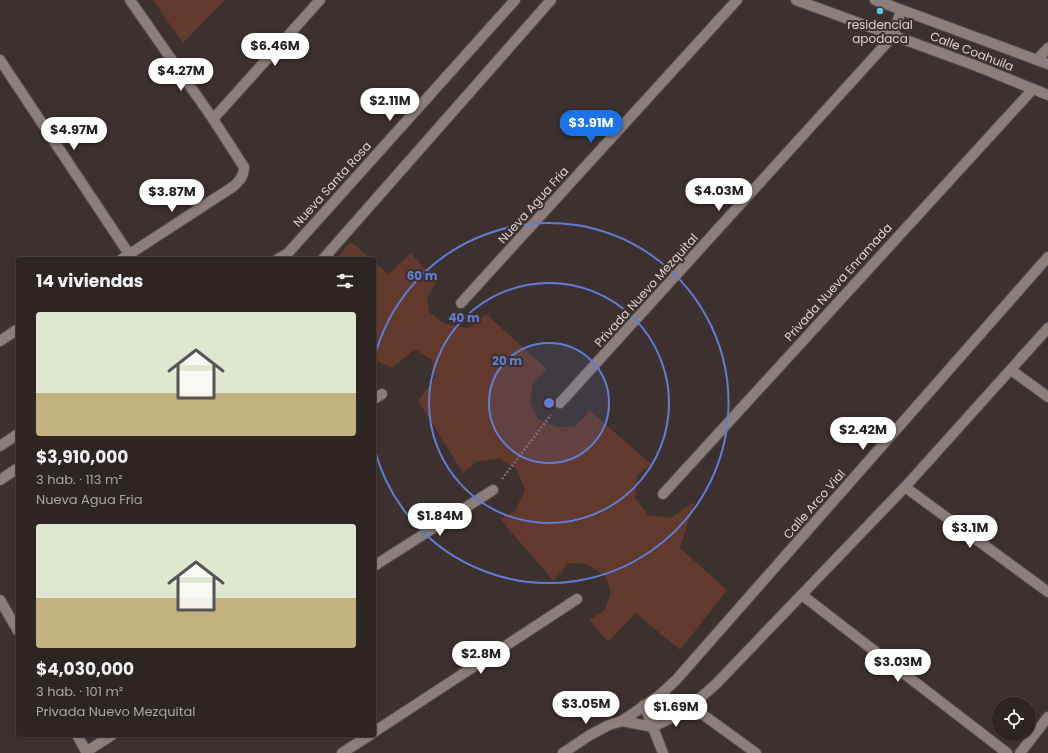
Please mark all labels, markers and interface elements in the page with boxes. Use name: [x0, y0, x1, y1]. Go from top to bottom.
marker: residencial apodaca: [875, 6, 885, 16]
place label: residencial apodaca: [847, 16, 913, 47]
street label: Calle Coahuila: [928, 27, 1016, 75]
pin: $6.46M: [242, 33, 308, 67]
text: $6.46M: [250, 36, 300, 55]
pin: $4.27M: [148, 58, 214, 92]
text: $4.27M: [157, 61, 205, 80]
pin: $2.11M: [357, 88, 423, 122]
text: $2.11M: [369, 91, 411, 110]
pin: $3.91M: [558, 110, 624, 144]
text: $3.91M: [569, 113, 613, 132]
pin: $4.97M: [41, 117, 107, 151]
text: $4.97M: [50, 120, 98, 139]
street label: Nueva Santa Rosa: [289, 138, 375, 230]
street label: Nueva Agua Fria: [494, 163, 572, 247]
pin: $4.03M: [686, 178, 752, 212]
pin: $3.87M: [139, 179, 205, 213]
text: $4.03M: [694, 181, 744, 200]
text: $3.87M: [148, 182, 196, 201]
street label: Privada Nueva Enramada: [780, 219, 896, 345]
street label: Privada Nuevo Mezquital: [590, 230, 702, 350]
text: 60 m: [407, 267, 438, 284]
text: 14 viviendas: [36, 269, 143, 293]
icon: filters: [334, 270, 356, 292]
text: 40 m: [448, 309, 480, 326]
icon: home: [160, 338, 232, 410]
text: 20 m: [492, 352, 522, 369]
centre of rings: [542, 396, 556, 410]
pin: $2.42M: [830, 417, 896, 451]
text: $2.42M: [839, 420, 887, 439]
text: $3,910,000: [36, 445, 128, 469]
street label: Calle Arco Vial: [779, 466, 849, 542]
text: 3 hab. · 113 m²: [36, 470, 123, 489]
text: Nueva Agua Fria: [36, 490, 143, 509]
pin: $1.84M: [407, 503, 473, 537]
text: $1.84M: [417, 506, 463, 525]
pin: $3.1M: [942, 515, 998, 549]
text: $3.1M: [952, 518, 988, 537]
icon: home: [160, 550, 232, 622]
pin: $2.8M: [453, 641, 509, 675]
text: $2.8M: [461, 644, 501, 663]
pin: $3.03M: [865, 649, 931, 683]
text: $3.03M: [874, 652, 922, 671]
text: $4,030,000: [36, 657, 134, 681]
text: 3 hab. · 101 m²: [36, 682, 123, 701]
pin: $3.05M: [553, 691, 619, 725]
text: $3.05M: [562, 694, 610, 713]
pin: $1.69M: [643, 694, 709, 728]
text: $1.69M: [653, 697, 699, 716]
map controls: [992, 697, 1036, 741]
button: locate: [992, 697, 1036, 741]
text: Privada Nuevo Mezquital: [36, 702, 196, 721]

